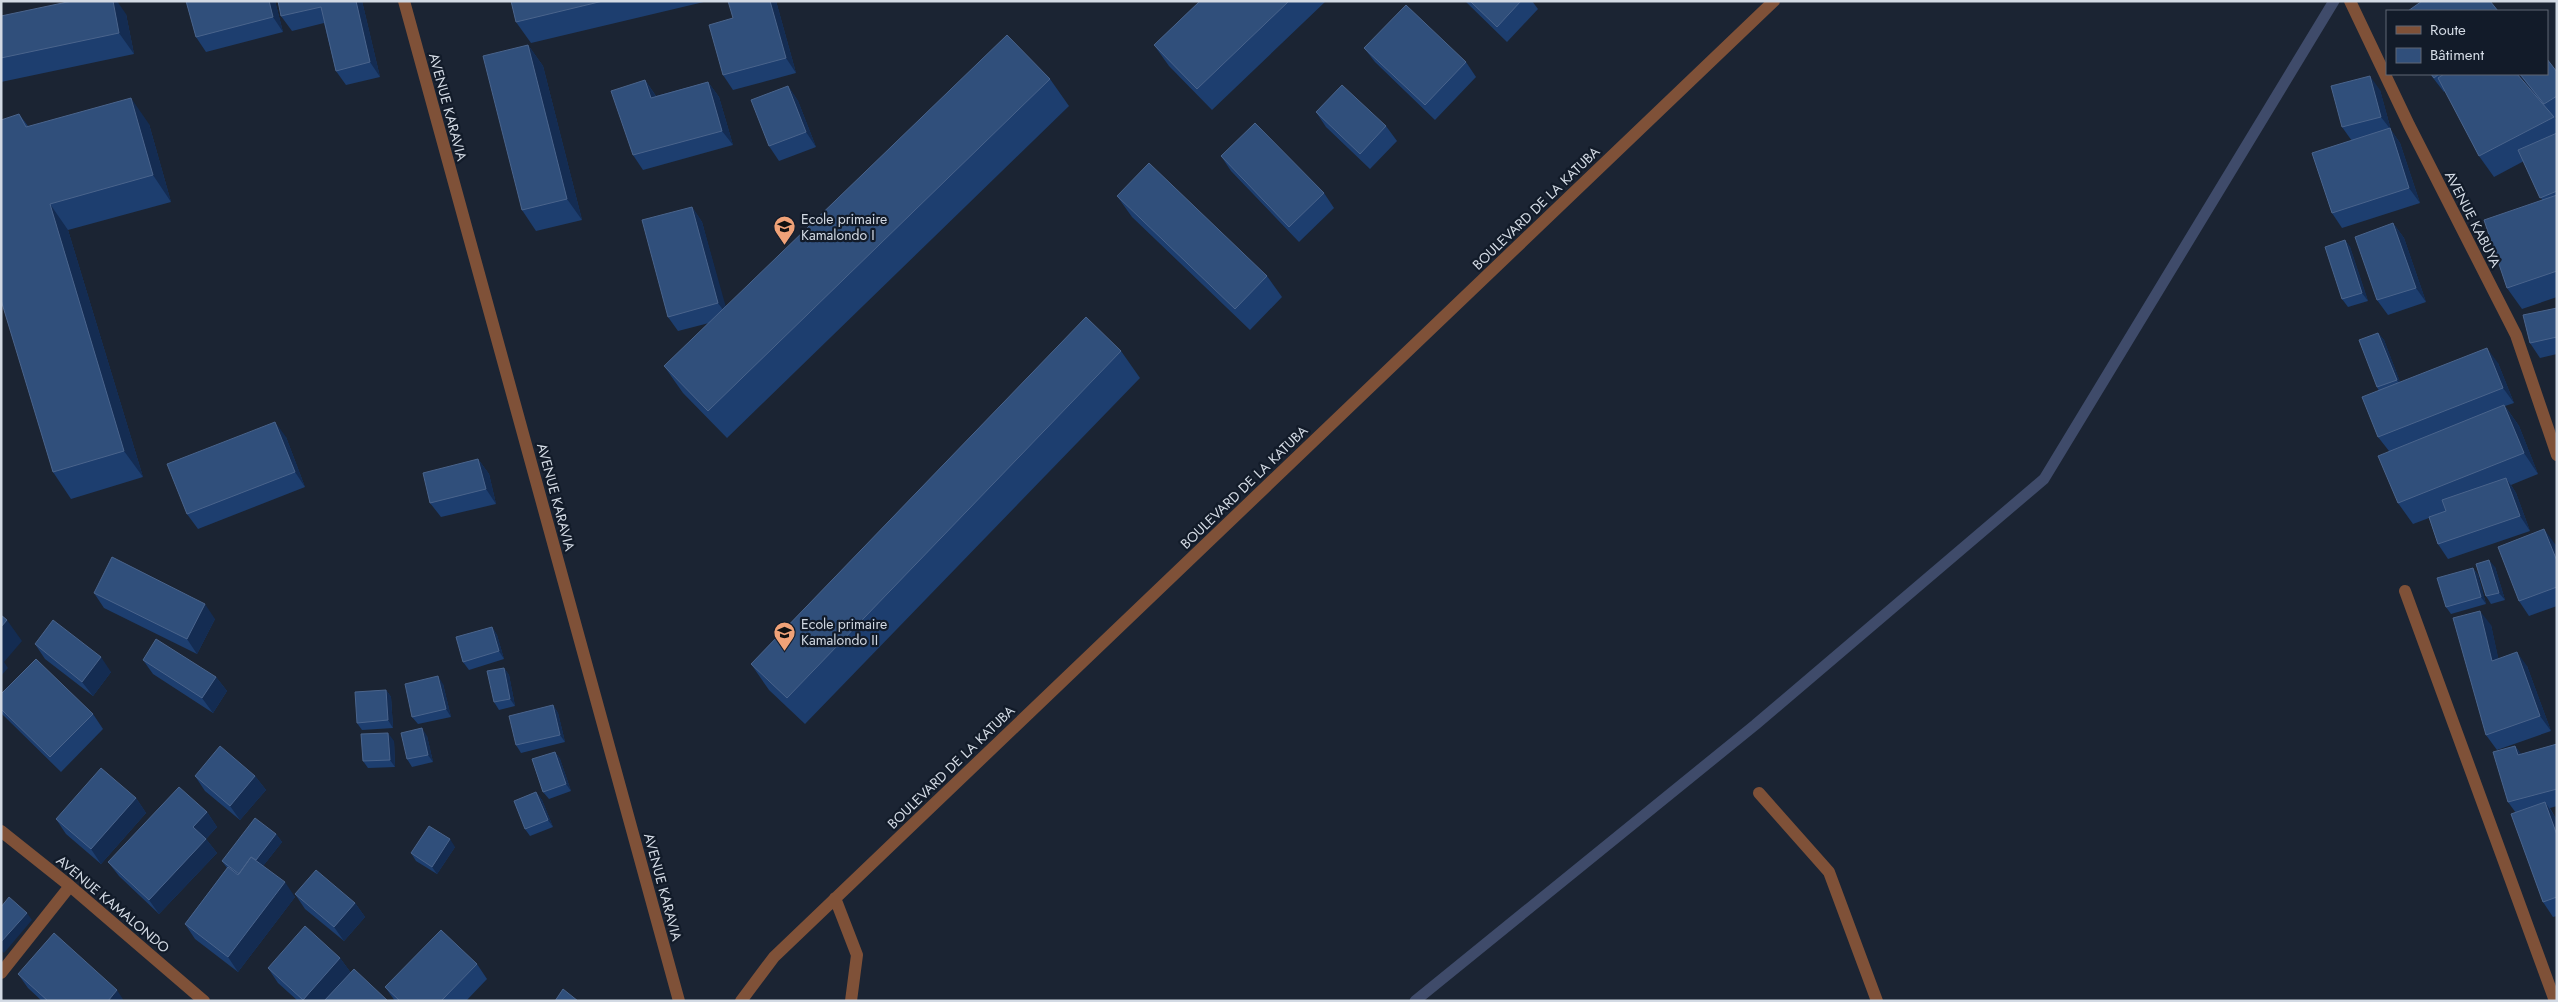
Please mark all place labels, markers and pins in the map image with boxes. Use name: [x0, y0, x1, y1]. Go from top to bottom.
place label: Ecole primaire Kamalondo I: [801, 209, 887, 245]
school or university icon: Ecole primaire Kamalondo I: [773, 215, 797, 246]
place label: Ecole primaire Kamalondo II: [801, 614, 887, 650]
school or university icon: Ecole primaire Kamalondo II: [773, 620, 797, 651]

